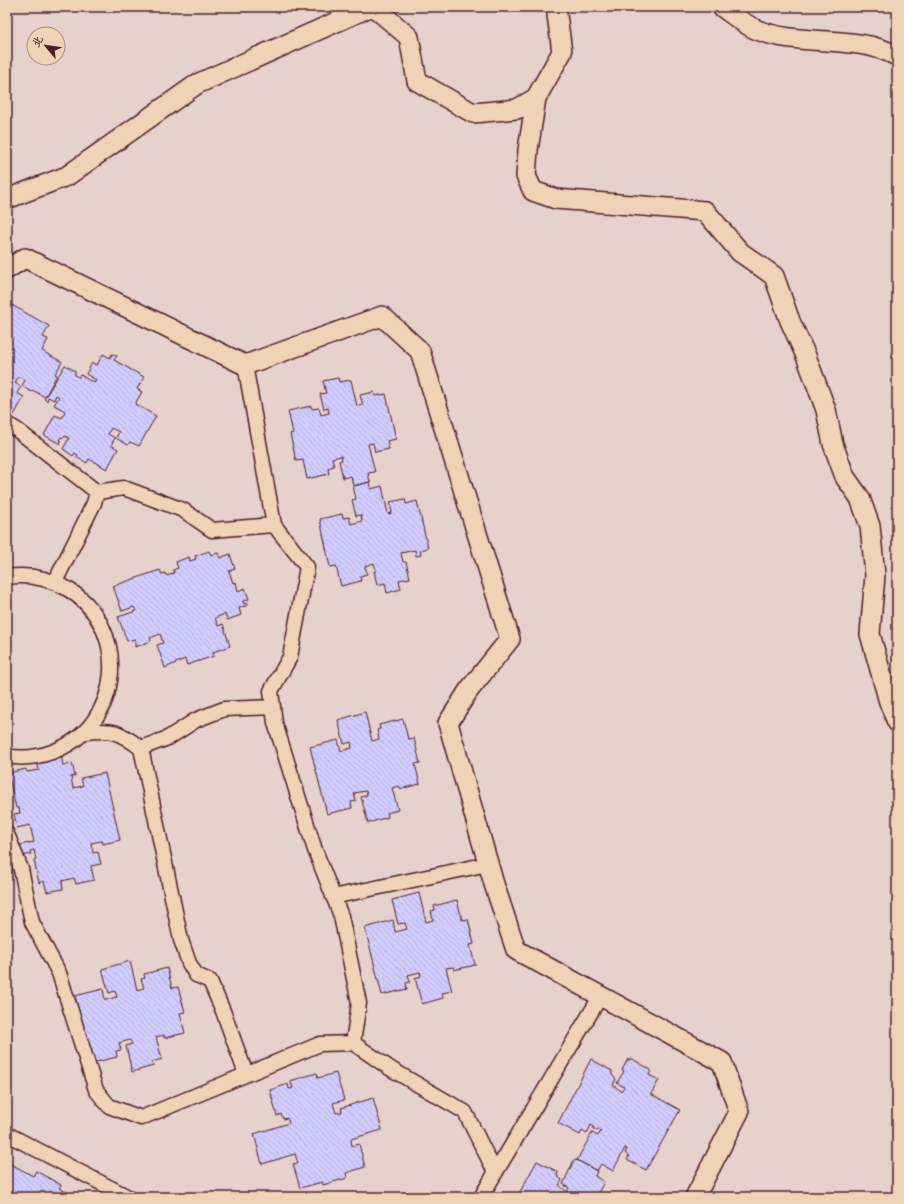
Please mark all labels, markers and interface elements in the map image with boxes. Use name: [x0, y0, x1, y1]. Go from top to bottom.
north arrow: [26, 26, 66, 66]
text: 北: [29, 33, 46, 49]

